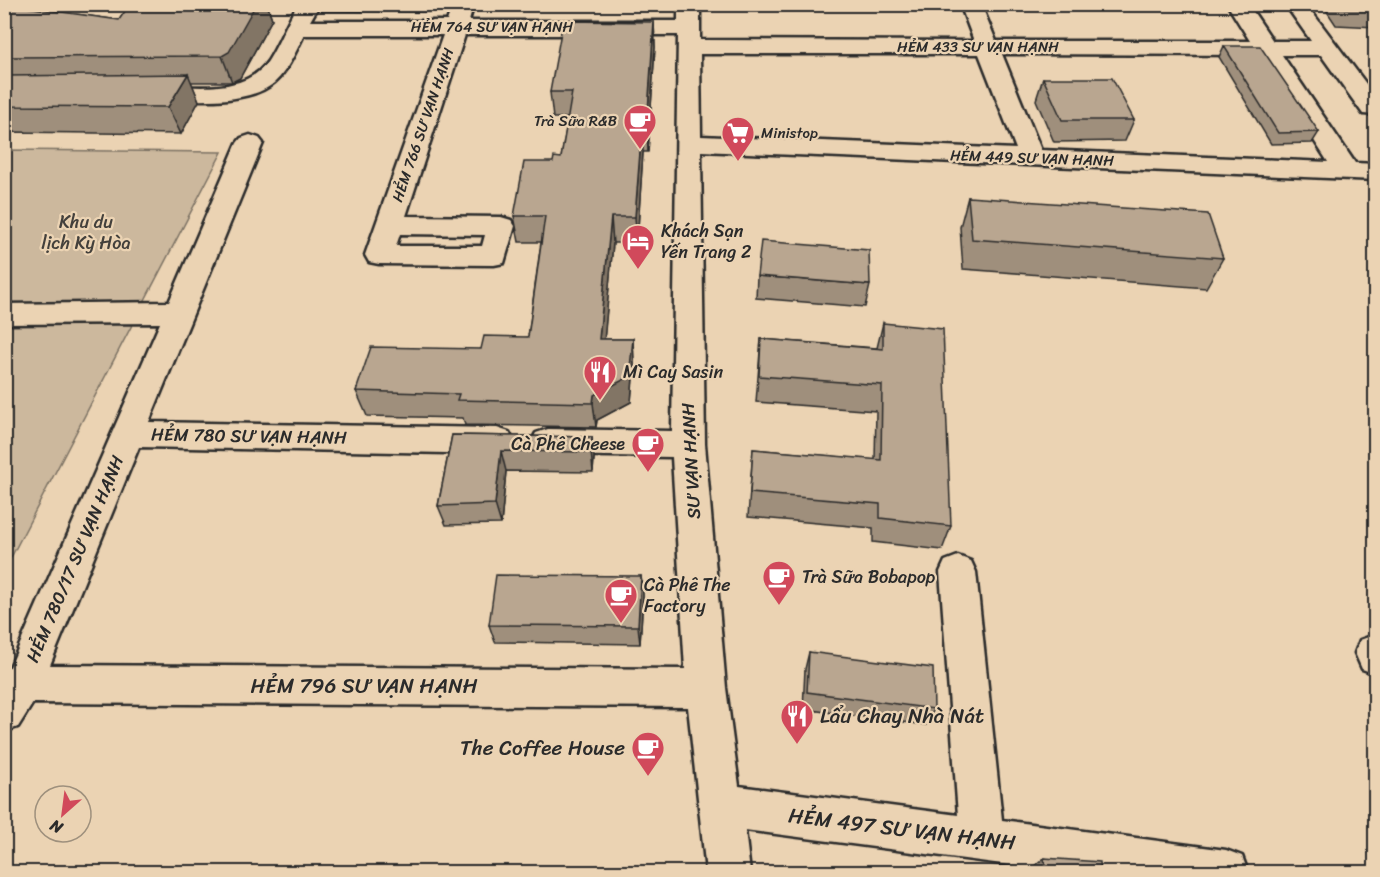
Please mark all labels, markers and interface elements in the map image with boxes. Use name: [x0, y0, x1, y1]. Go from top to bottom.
street label: HẺM 764 SƯ VẠN HẠNH: [411, 14, 574, 40]
street label: HẺM 433 SƯ VẠN HẠNH: [897, 34, 1059, 60]
street label: HẺM 766 SƯ VẠN HẠNH: [384, 44, 462, 206]
cafe icon: Trà Sữa R&B: [622, 103, 658, 150]
place label: Trà Sữa R&B: [534, 108, 617, 134]
supermarket icon: Ministop: [720, 115, 756, 162]
place label: Ministop: [761, 120, 818, 146]
street label: HẺM 449 SƯ VẠN HẠNH: [950, 142, 1115, 174]
park label: Khu du lịch Kỳ Hòa: [41, 206, 131, 259]
place label: Khách Sạn Yến Trang 2: [661, 215, 751, 268]
hotel icon: Khách Sạn Yến Trang 2: [620, 223, 656, 270]
restaurant icon: Mì Cay Sasin: [582, 354, 618, 401]
place label: Mì Cay Sasin: [623, 356, 724, 388]
street label: SƯ VẠN HẠNH: [672, 402, 710, 520]
street label: HẺM 780 SƯ VẠN HẠNH: [151, 418, 347, 454]
cafe icon: Cà Phê Cheese: [630, 426, 666, 473]
place label: Cà Phê Cheese: [511, 428, 625, 460]
street label: HẺM 780/17 SƯ VẠN HẠNH: [17, 450, 133, 668]
cafe icon: Trà Sữa Bobapop: [761, 559, 797, 606]
place label: Trà Sữa Bobapop: [802, 561, 936, 593]
place label: Cà Phê The Factory: [644, 569, 731, 622]
cafe icon: Cà Phê The Factory: [603, 577, 639, 624]
street label: HẺM 796 SƯ VẠN HẠNH: [250, 667, 478, 705]
place label: Lẩu Chay Nhà Nát: [820, 697, 984, 735]
restaurant icon: Lẩu Chay Nhà Nát: [779, 698, 815, 745]
place label: The Coffee House: [460, 729, 625, 767]
cafe icon: The Coffee House: [630, 730, 666, 777]
north arrow: [33, 784, 93, 844]
street label: HẺM 497 SƯ VẠN HẠNH: [786, 796, 1018, 862]
text: N: [44, 811, 69, 843]

